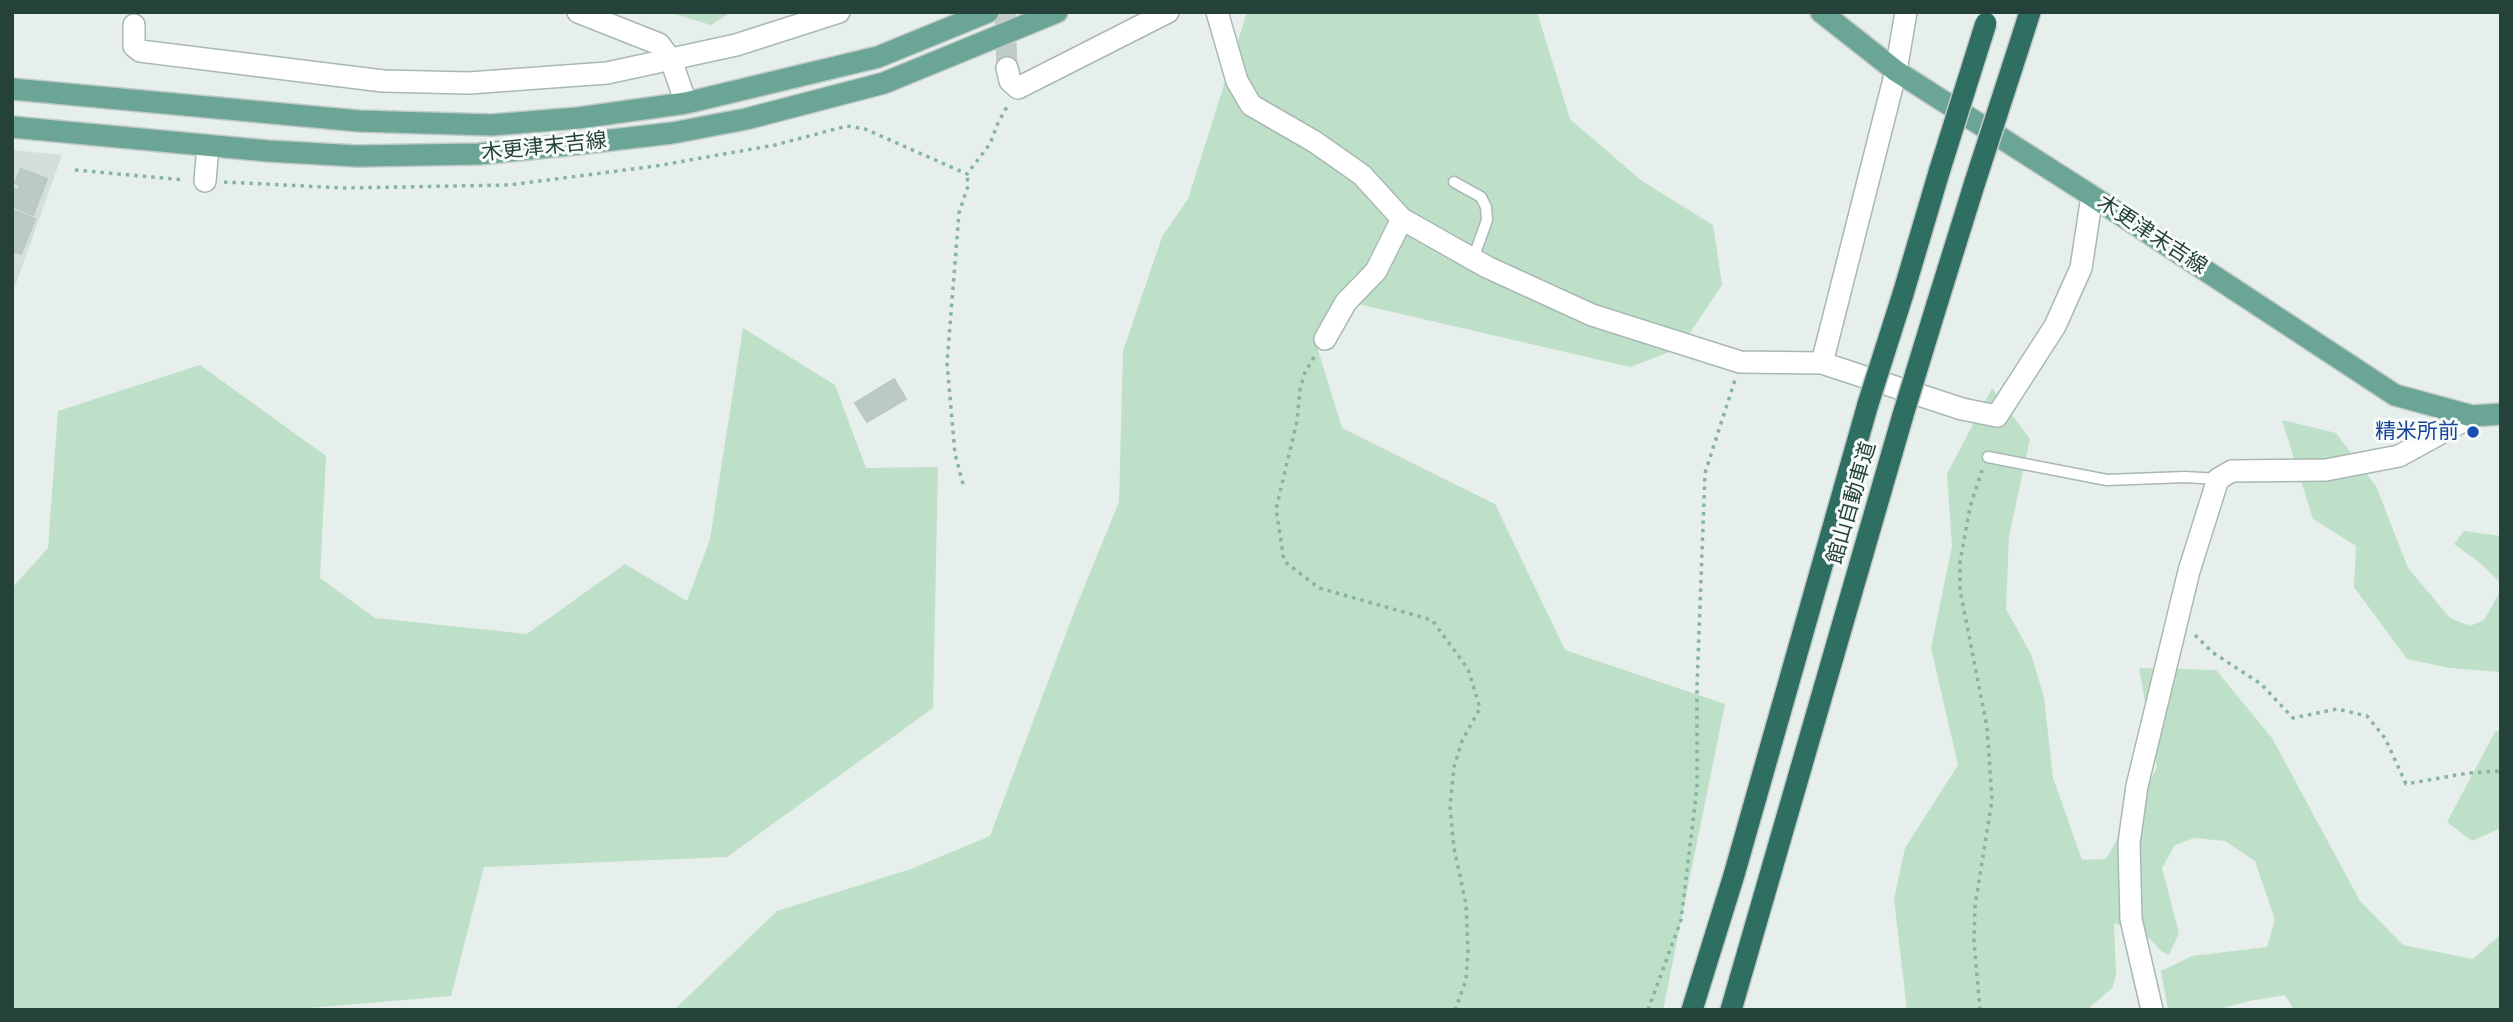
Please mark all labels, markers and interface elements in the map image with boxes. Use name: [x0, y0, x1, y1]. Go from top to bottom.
street label: 木更津末吉線: [480, 128, 608, 166]
street label: 木更津末吉線: [2092, 190, 2212, 280]
place label: 精米所前: [2375, 419, 2459, 445]
marker: 精米所前: [2465, 424, 2481, 440]
street label: 館山自動車道: [1823, 439, 1881, 567]

